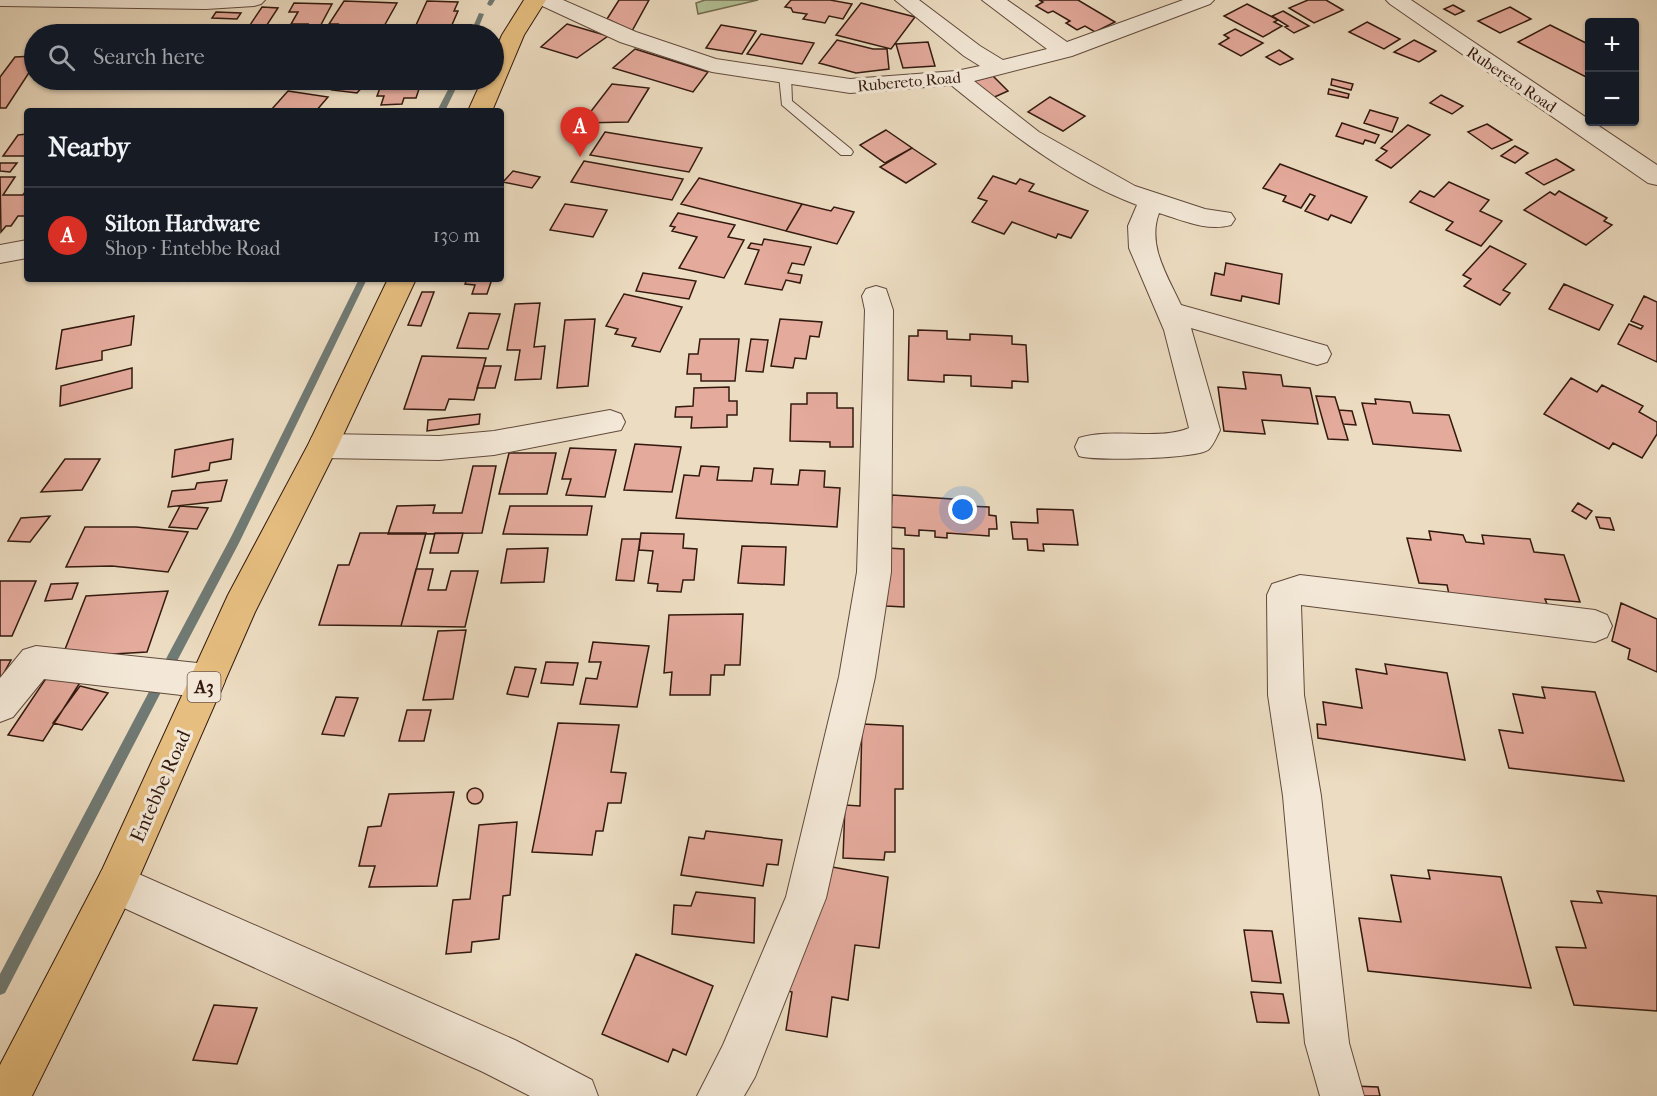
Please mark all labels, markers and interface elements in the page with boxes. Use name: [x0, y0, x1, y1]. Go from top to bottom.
map controls: [1585, 18, 1639, 126]
button: +: [1585, 18, 1639, 72]
search box: [24, 24, 504, 90]
icon: search: [45, 41, 78, 74]
street label: Rubereto Road: [1463, 42, 1560, 117]
text: Search here: [93, 44, 205, 70]
street label: Rubereto Road: [856, 67, 962, 95]
button: −: [1585, 72, 1639, 126]
pin: A: [560, 108, 600, 157]
text: Nearby: [48, 132, 130, 163]
text: Silton Hardware: [105, 211, 260, 237]
text: A: [61, 224, 74, 247]
text: 130 m: [433, 224, 480, 247]
text: Shop · Entebbe Road: [105, 237, 280, 260]
your location: [948, 495, 977, 524]
road number: A3: [188, 672, 220, 702]
street label: Entebbe Road: [125, 726, 196, 846]

